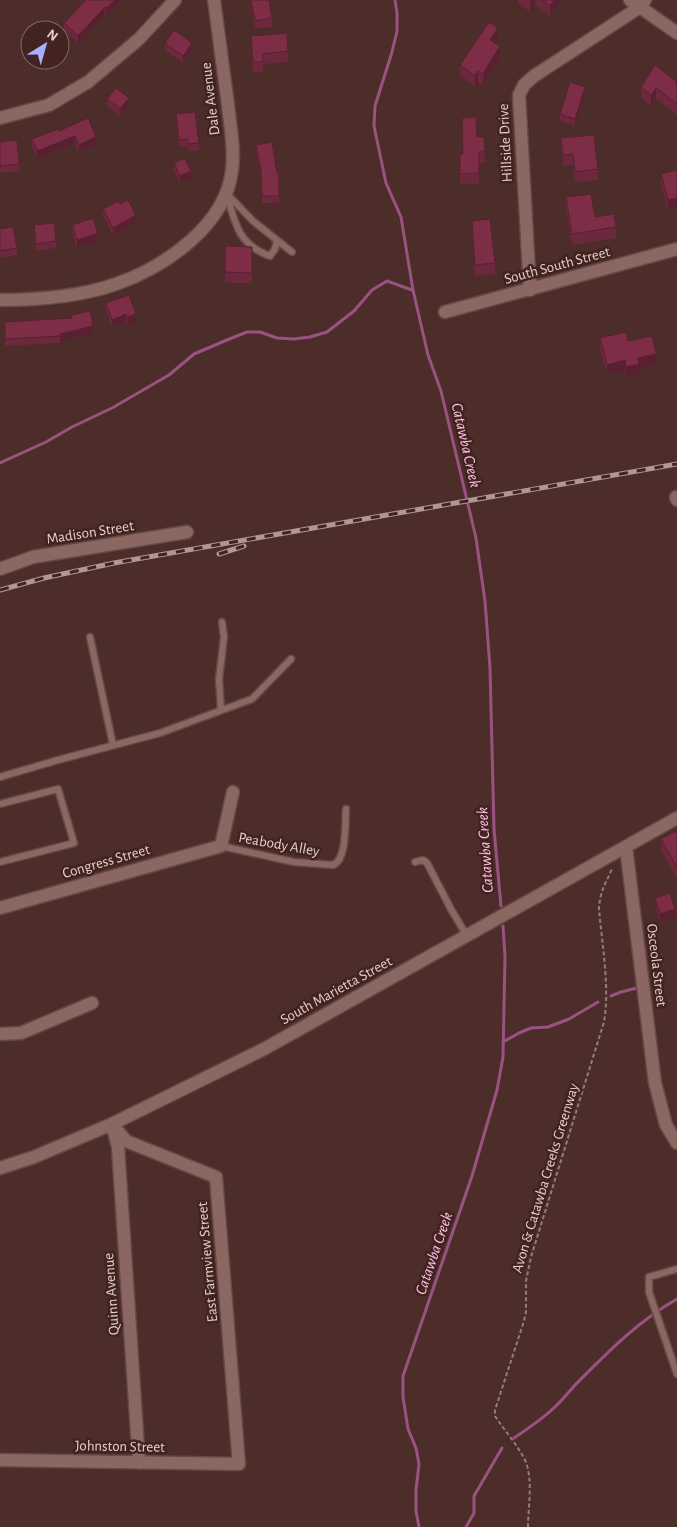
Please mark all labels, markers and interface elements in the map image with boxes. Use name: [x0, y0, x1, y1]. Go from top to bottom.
north arrow: [20, 20, 70, 70]
text: N: [44, 27, 60, 44]
street label: Dale Avenue: [199, 62, 222, 136]
street label: Hillside Drive: [496, 103, 515, 183]
street label: South South Street: [503, 244, 612, 287]
water label: Catawba Creek: [449, 401, 484, 489]
street label: Madison Street: [45, 518, 135, 547]
water label: Catawba Creek: [474, 806, 496, 893]
street label: Peabody Alley: [237, 830, 321, 859]
street label: Congress Street: [61, 842, 152, 881]
street label: Osceola Street: [644, 923, 669, 1008]
street label: South Marietta Street: [278, 953, 395, 1027]
street label: Avon & Catawba Creeks Greenway: [509, 1081, 582, 1275]
street label: East Farmview Street: [195, 1201, 220, 1323]
water label: Catawba Creek: [412, 1210, 456, 1297]
street label: Quinn Avenue: [101, 1252, 122, 1336]
street label: Johnston Street: [75, 1438, 165, 1455]

